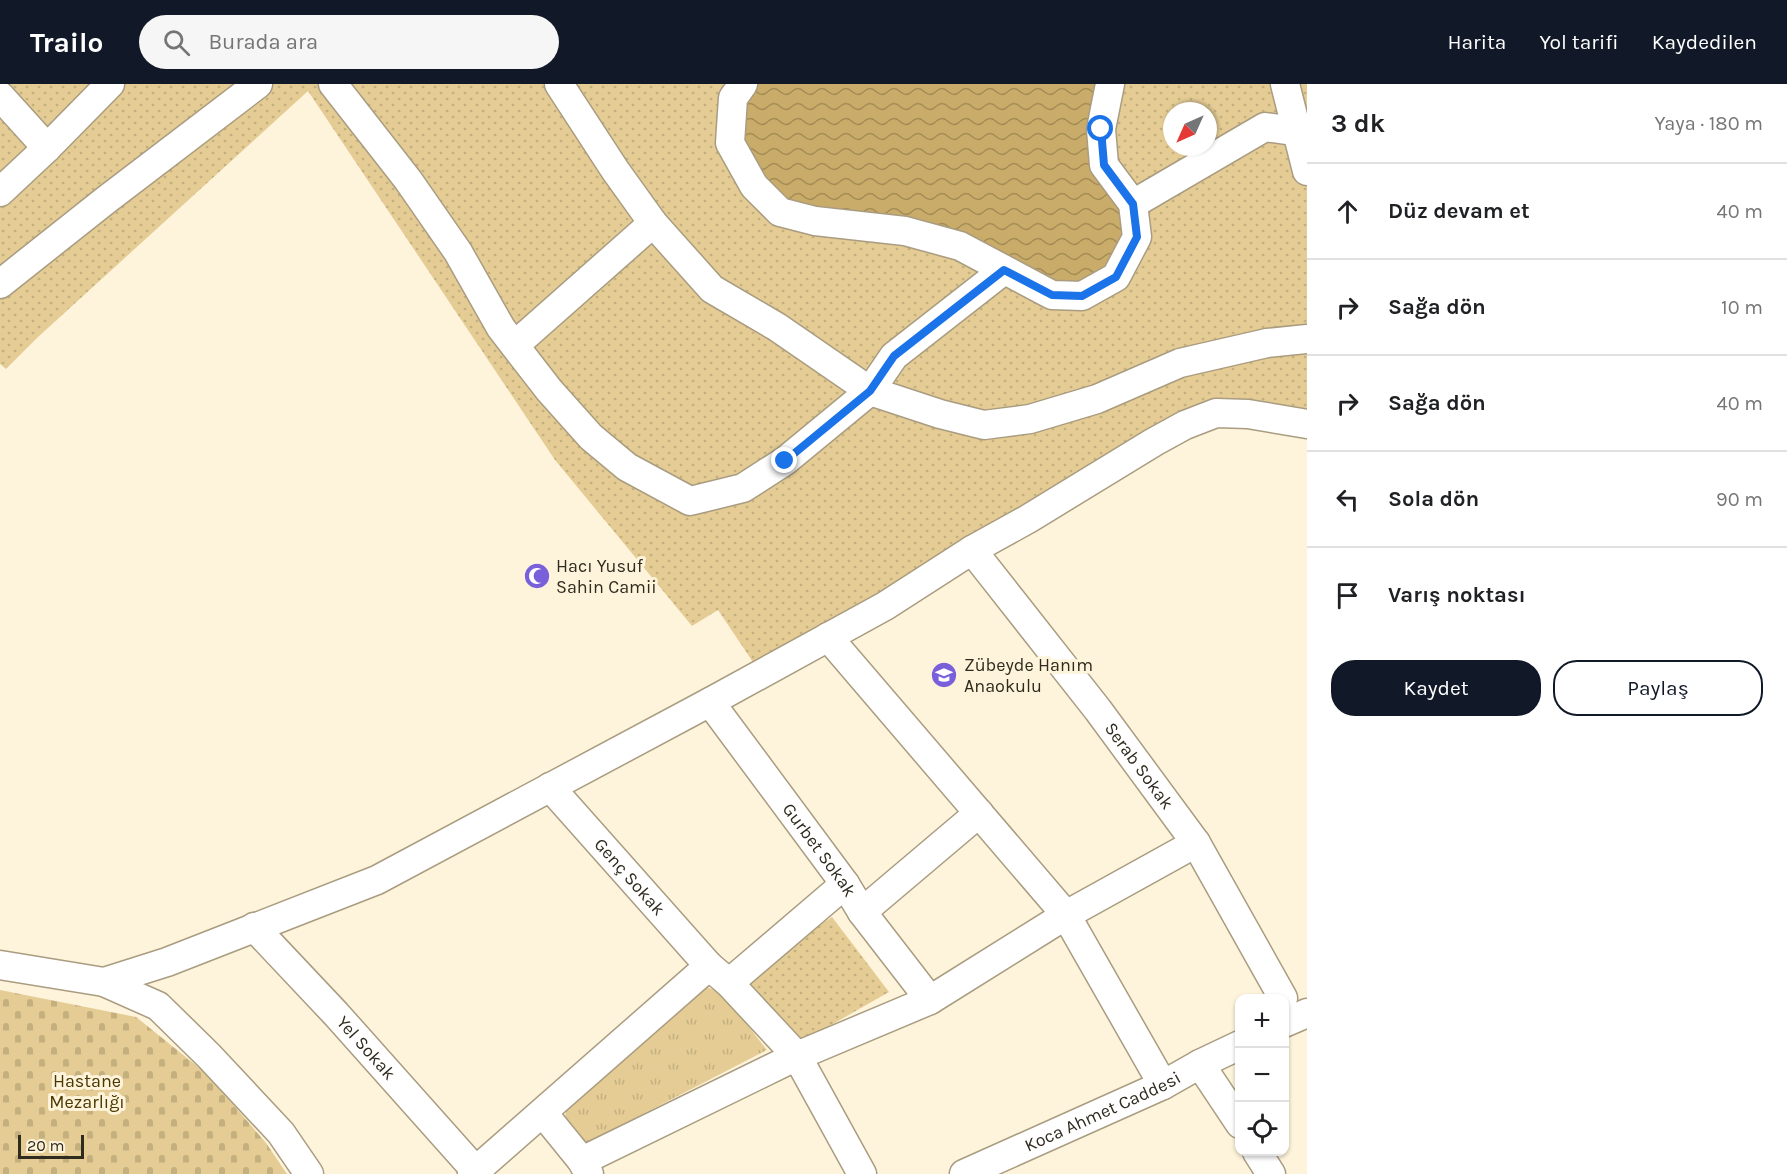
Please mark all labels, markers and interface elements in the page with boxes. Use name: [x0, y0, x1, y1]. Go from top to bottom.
search box: [139, 15, 559, 69]
text: Trailo: [30, 26, 103, 59]
icon: search: [160, 26, 193, 59]
text: Burada ara: [208, 29, 318, 55]
text: Harita: [1447, 30, 1506, 54]
text: Yol tarifi: [1539, 30, 1619, 54]
text: Kaydedilen: [1652, 30, 1757, 54]
north arrow: [1163, 102, 1217, 156]
text: 3 dk: [1331, 108, 1385, 139]
text: Yaya · 180 m: [1655, 112, 1763, 135]
route start: [1087, 115, 1113, 141]
icon: ahead: [1331, 195, 1364, 228]
text: Düz devam et: [1388, 198, 1530, 224]
text: 40 m: [1717, 200, 1763, 223]
icon: right: [1331, 291, 1364, 324]
text: Sağa dön: [1388, 294, 1486, 320]
text: 10 m: [1721, 296, 1763, 319]
icon: right: [1331, 387, 1364, 420]
text: Sağa dön: [1388, 390, 1486, 416]
text: 40 m: [1717, 392, 1763, 415]
route end: [771, 447, 797, 473]
icon: left: [1331, 483, 1364, 516]
text: Sola dön: [1388, 486, 1479, 512]
text: 90 m: [1716, 488, 1763, 511]
place label: Hacı Yusuf Sahin Camii: [556, 555, 657, 598]
mosque icon: Hacı Yusuf Sahin Camii: [522, 561, 552, 591]
icon: arrive: [1331, 579, 1364, 612]
text: Varış noktası: [1388, 582, 1526, 608]
place label: Zübeyde Hanım Anaokulu: [964, 654, 1093, 697]
school or university icon: Zübeyde Hanım Anaokulu: [929, 660, 959, 690]
button: Kaydet: [1331, 660, 1541, 716]
button: Paylaş: [1553, 660, 1763, 716]
street label: Serab Sokak: [1100, 718, 1178, 814]
street label: Gurbet Sokak: [778, 799, 861, 901]
street label: Genç Sokak: [590, 833, 670, 920]
map controls: [1235, 994, 1289, 1156]
button: +: [1235, 994, 1289, 1048]
street label: Yel Sokak: [332, 1011, 400, 1084]
button: −: [1235, 1048, 1289, 1102]
street label: Koca Ahmet Caddesi: [1021, 1066, 1185, 1156]
park label: Hastane Mezarlığı: [49, 1070, 125, 1113]
button: locate: [1235, 1102, 1289, 1156]
scale bar: [18, 1132, 84, 1160]
text: 20 m: [27, 1136, 65, 1155]

